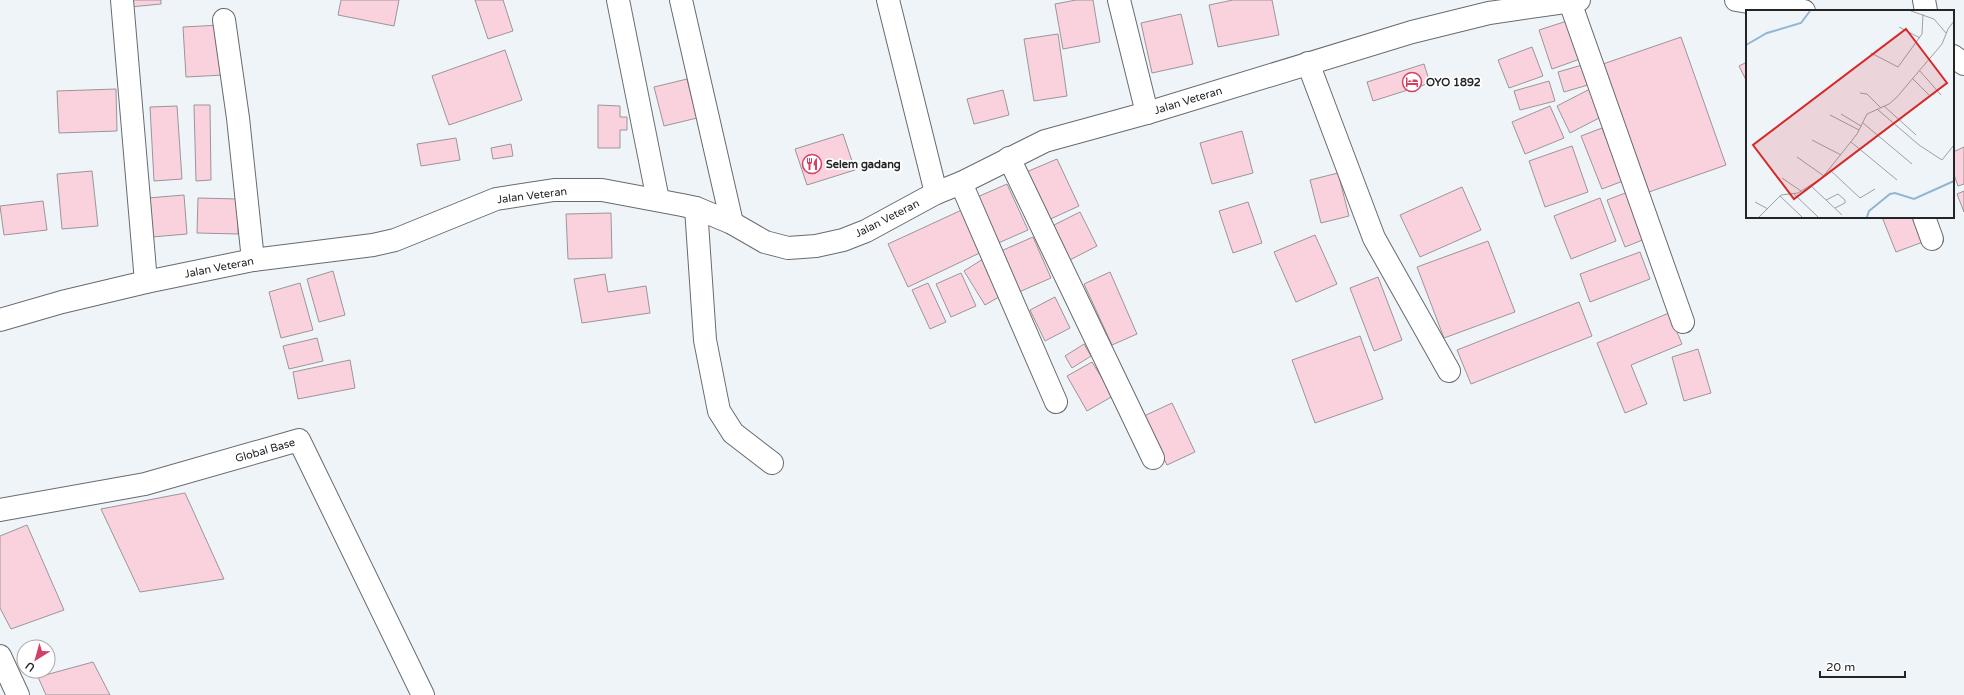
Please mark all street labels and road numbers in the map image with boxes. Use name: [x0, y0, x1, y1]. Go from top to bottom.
street label: Jalan Veteran: [1153, 84, 1224, 117]
street label: Jalan Veteran: [496, 185, 568, 206]
street label: Jalan Veteran: [853, 197, 922, 240]
street label: Jalan Veteran: [183, 254, 255, 281]
street label: Global Base: [234, 436, 297, 465]

